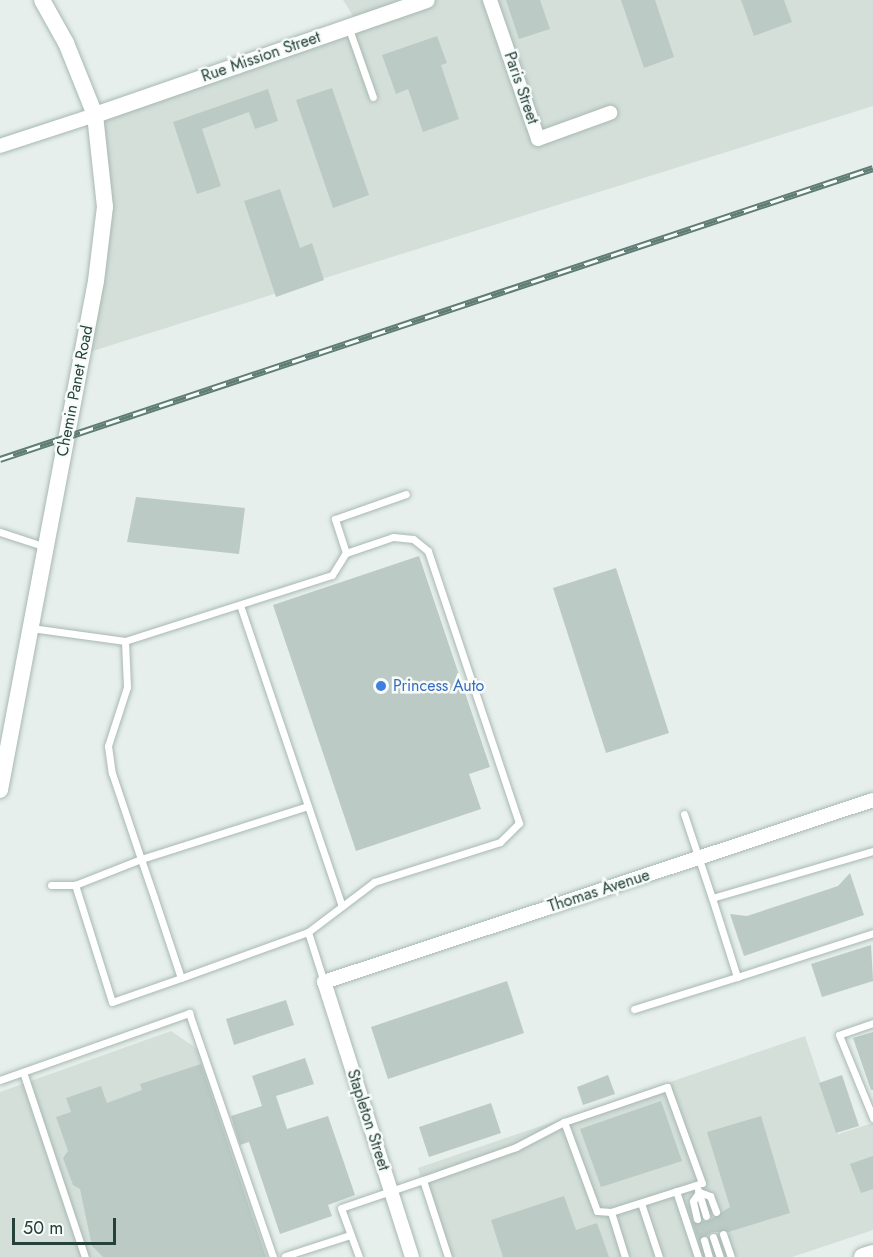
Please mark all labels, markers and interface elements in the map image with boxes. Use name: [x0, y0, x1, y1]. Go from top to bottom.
street label: Rue Mission Street: [199, 28, 323, 86]
street label: Paris Street: [500, 49, 542, 127]
street label: Chemin Panet Road: [53, 324, 97, 458]
place label: Princess Auto: [393, 676, 484, 696]
marker: Princess Auto: [374, 679, 388, 693]
street label: Thomas Avenue: [546, 866, 652, 916]
street label: Stapleton Street: [343, 1067, 393, 1173]
scale bar: [15, 1206, 118, 1244]
text: 50 m: [23, 1215, 63, 1241]

